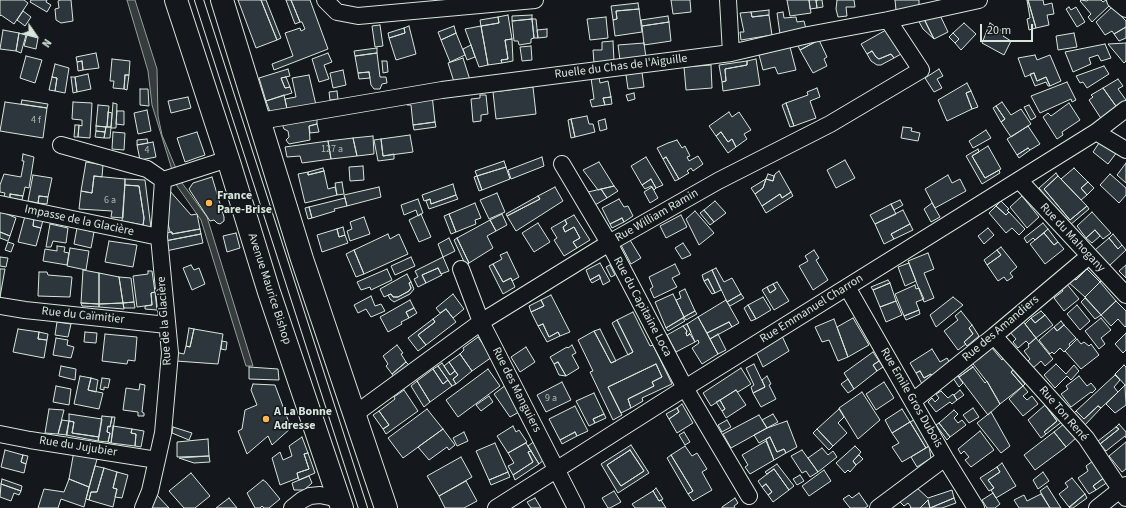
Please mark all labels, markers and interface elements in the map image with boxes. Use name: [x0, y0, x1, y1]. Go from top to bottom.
north arrow: [16, 16, 56, 56]
scale bar: [982, 16, 1035, 42]
text: 20 m: [987, 22, 1011, 39]
text: N: [38, 36, 55, 50]
street label: Ruelle du Chas de l'Aiguille: [554, 52, 688, 82]
house number: 4 f: [31, 115, 41, 127]
house number: 127 a: [321, 144, 343, 156]
house number: 4: [145, 145, 149, 157]
street label: Rue William Ramin: [613, 186, 701, 246]
place label: France Pare-Brise: [217, 189, 272, 217]
house number: 6 a: [104, 195, 116, 207]
marker: France Pare-Brise: [204, 198, 214, 208]
street label: Rue du Mahogany: [1036, 200, 1108, 276]
street label: Impasse de la Glacière: [23, 202, 135, 240]
street label: Avenue Maurice Bishop: [244, 232, 294, 346]
street label: Rue du Capitaine Loca: [610, 255, 674, 359]
street label: Rue Emmanuel Charron: [758, 271, 866, 347]
street label: Rue de la Glacière: [155, 276, 175, 366]
street label: Rue des Amandiers: [960, 293, 1042, 365]
street label: Rue du Caïmitier: [41, 304, 125, 328]
street label: Rue des Manguiers: [488, 345, 544, 435]
street label: Rue Emile Gros Dubois: [877, 346, 945, 450]
street label: Rue Ton René: [1035, 384, 1091, 444]
house number: 9 a: [545, 393, 557, 405]
place label: A La Bonne Adresse: [274, 405, 332, 433]
marker: A La Bonne Adresse: [261, 414, 271, 424]
street label: Rue du Jujubier: [38, 434, 118, 460]

